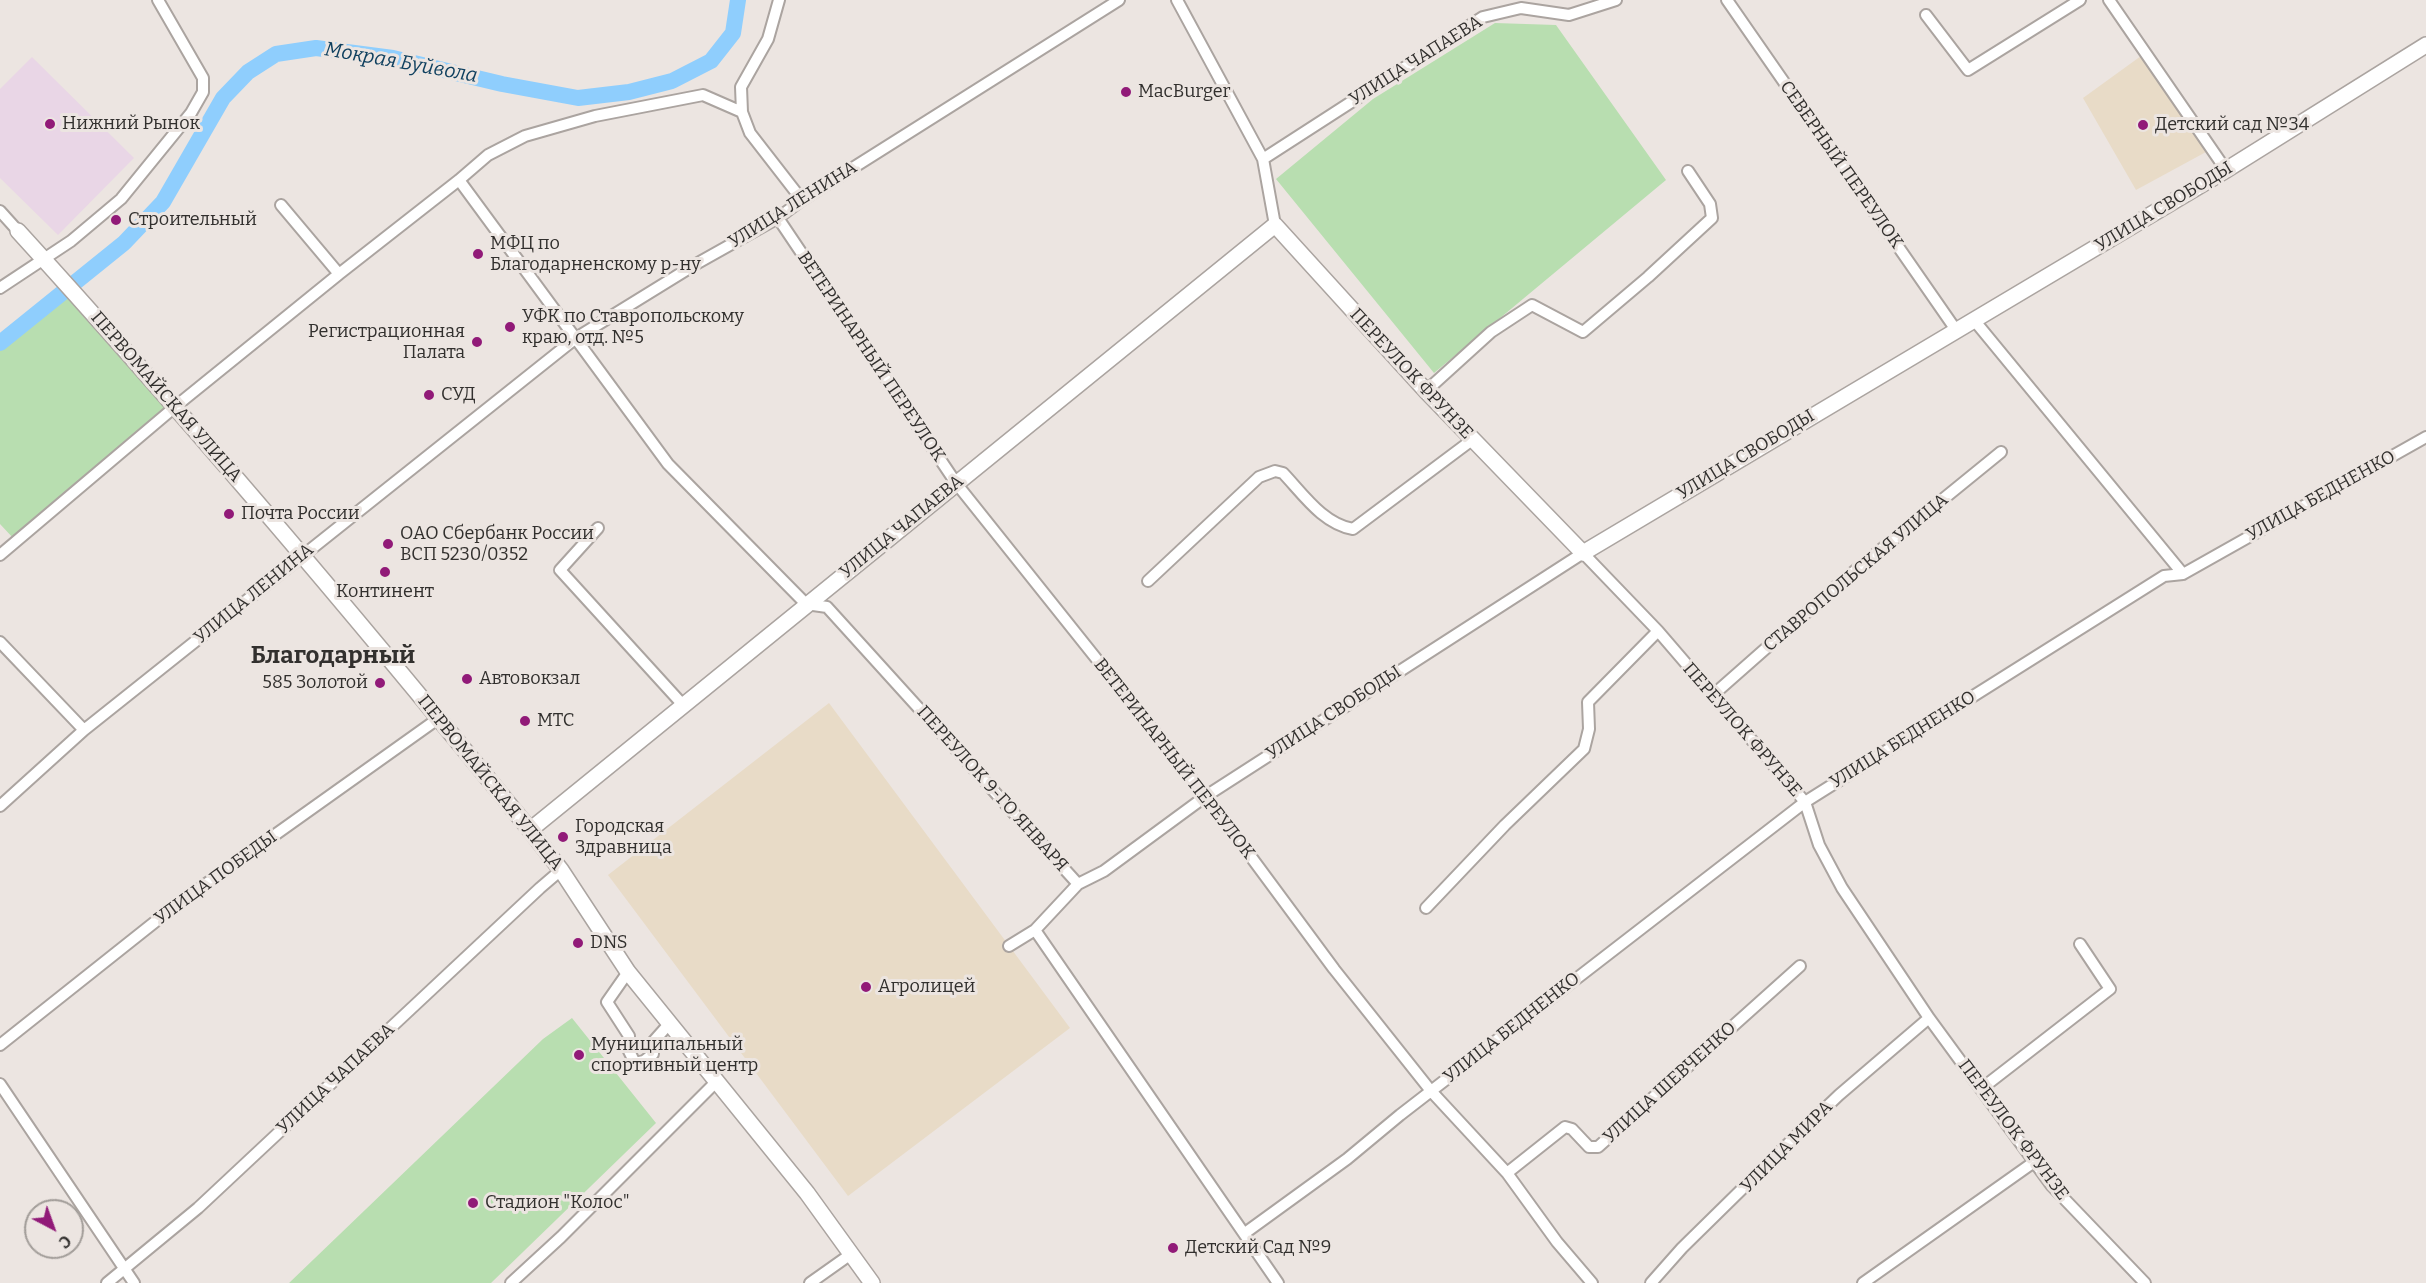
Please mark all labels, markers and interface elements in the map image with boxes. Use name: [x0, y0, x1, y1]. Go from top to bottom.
street label: УЛИЦА ЧАПАЕВА: [1346, 11, 1486, 111]
water label: Мокрая Буйвола: [323, 38, 479, 88]
street label: СЕВЕРНЫЙ ПЕРЕУЛОК: [1775, 77, 1907, 253]
place label: MacBurger: [1138, 81, 1231, 103]
marker: MacBurger: [1119, 85, 1133, 99]
place label: Нижний Рынок: [62, 113, 200, 135]
place label: Детский сад №34: [2155, 114, 2309, 136]
marker: Нижний Рынок: [43, 117, 57, 131]
marker: Детский сад №34: [2136, 118, 2150, 132]
street label: УЛИЦА ЛЕНИНА: [725, 157, 861, 253]
street label: УЛИЦА СВОБОДЫ: [2091, 157, 2237, 257]
place label: Строительный: [128, 209, 257, 231]
marker: Строительный: [109, 213, 123, 227]
place label: МФЦ по Благодарненскому р-ну: [490, 233, 701, 276]
marker: МФЦ по Благодарненскому р-ну: [471, 247, 485, 261]
street label: ВЕТЕРИНАРНЫЙ ПЕРЕУЛОК: [793, 248, 949, 466]
street label: ПЕРЕУЛОК ФРУНЗЕ: [1345, 304, 1477, 444]
place label: УФК по Ставропольскому краю, отд. №5: [522, 306, 744, 348]
street label: ПЕРВОМАЙСКАЯ УЛИЦА: [86, 307, 246, 487]
marker: УФК по Ставропольскому краю, отд. №5: [503, 320, 517, 334]
place label: Регистрационная Палата: [308, 321, 465, 364]
marker: Регистрационная Палата: [470, 335, 484, 349]
place label: СУД: [441, 384, 476, 406]
marker: СУД: [422, 388, 436, 402]
street label: УЛИЦА СВОБОДЫ: [1673, 405, 1819, 505]
street label: УЛИЦА БЕДНЕНКО: [2243, 446, 2399, 546]
street label: УЛИЦА ЧАПАЕВА: [836, 471, 968, 583]
street label: СТАВРОПОЛЬСКАЯ УЛИЦА: [1759, 489, 1953, 657]
place label: Почта России: [241, 503, 360, 525]
marker: Почта России: [222, 507, 236, 521]
place label: ОАО Сбербанк России ВСП 5230/0352: [400, 523, 594, 566]
marker: ОАО Сбербанк России ВСП 5230/0352: [381, 537, 395, 551]
street label: УЛИЦА ЛЕНИНА: [190, 539, 318, 649]
marker: Континент: [378, 565, 392, 579]
place label: Континент: [336, 581, 434, 603]
district label: Благодарный: [251, 642, 415, 670]
street label: ВЕТЕРИНАРНЫЙ ПЕРЕУЛОК: [1089, 654, 1259, 864]
street label: ПЕРЕУЛОК ФРУНЗЕ: [1678, 659, 1806, 801]
street label: УЛИЦА СВОБОДЫ: [1262, 661, 1406, 765]
place label: Автовокзал: [479, 668, 580, 690]
place label: 585 Золотой: [262, 672, 368, 694]
marker: Автовокзал: [460, 672, 474, 686]
marker: 585 Золотой: [373, 676, 387, 690]
street label: УЛИЦА БЕДНЕНКО: [1826, 687, 1980, 793]
street label: ПЕРВОМАЙСКАЯ УЛИЦА: [413, 691, 567, 875]
street label: ПЕРЕУЛОК 9-ГО ЯНВАРЯ: [912, 702, 1072, 876]
place label: МТС: [537, 710, 574, 732]
marker: МТС: [518, 714, 532, 728]
place label: Городская Здравница: [575, 816, 672, 858]
street label: УЛИЦА ПОБЕДЫ: [151, 826, 281, 930]
marker: Городская Здравница: [556, 830, 570, 844]
place label: DNS: [590, 932, 628, 954]
marker: DNS: [571, 936, 585, 950]
street label: УЛИЦА БЕДНЕНКО: [1440, 968, 1584, 1088]
place label: Агролицей: [878, 976, 975, 998]
marker: Агролицей: [859, 980, 873, 994]
street label: УЛИЦА ШЕВЧЕНКО: [1599, 1018, 1741, 1148]
street label: УЛИЦА ЧАПАЕВА: [273, 1019, 399, 1139]
place label: Муниципальный спортивный центр: [591, 1034, 758, 1076]
marker: Муниципальный спортивный центр: [572, 1048, 586, 1062]
street label: ПЕРЕУЛОК ФРУНЗЕ: [1953, 1055, 2073, 1205]
street label: УЛИЦА МИРА: [1737, 1097, 1837, 1197]
place label: Стадион "Колос": [485, 1192, 630, 1214]
marker: Стадион "Колос": [466, 1196, 480, 1210]
north arrow: [24, 1199, 84, 1259]
text: С: [55, 1231, 75, 1252]
place label: Детский Сад №9: [1185, 1237, 1331, 1259]
marker: Детский Сад №9: [1166, 1241, 1180, 1255]

